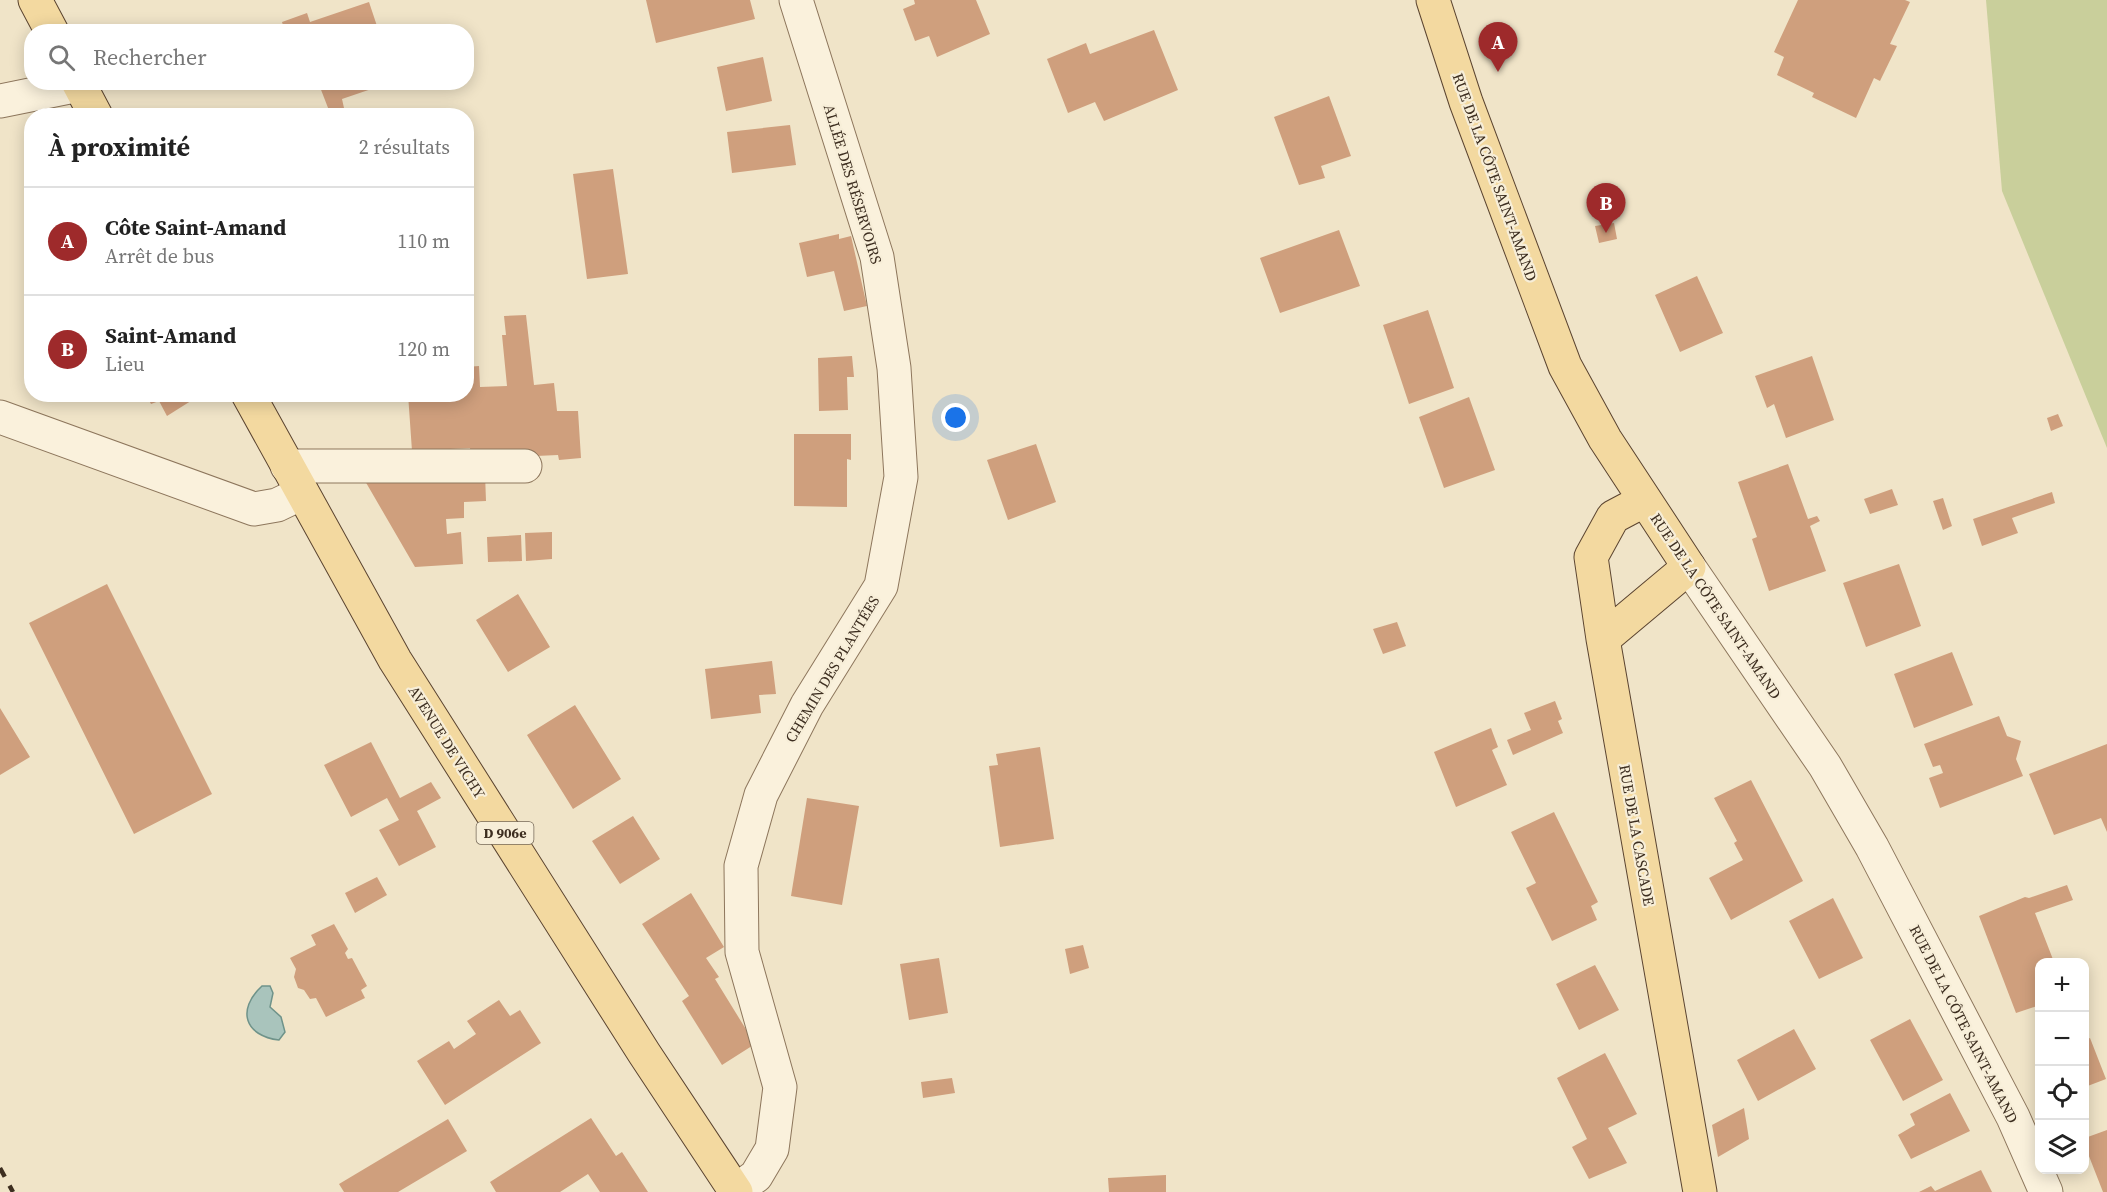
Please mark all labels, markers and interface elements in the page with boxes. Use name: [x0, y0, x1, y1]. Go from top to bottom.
pin: A: [1478, 22, 1518, 72]
search box: [24, 24, 474, 90]
icon: search: [45, 41, 78, 74]
text: Rechercher: [93, 42, 207, 72]
street label: RUE DE LA CÔTE SAINT-AMAND: [1447, 70, 1543, 284]
street label: ALLÉE DES RÉSERVOIRS: [819, 102, 887, 267]
text: À proximité: [48, 129, 190, 165]
text: 2 résultats: [359, 133, 450, 161]
pin: B: [1586, 184, 1626, 233]
text: Côte Saint-Amand: [105, 212, 286, 242]
text: A: [61, 227, 74, 255]
text: 110 m: [397, 227, 450, 255]
text: Arrêt de bus: [105, 242, 214, 270]
text: Saint-Amand: [105, 320, 236, 350]
text: B: [61, 335, 74, 363]
text: 120 m: [397, 335, 450, 363]
text: Lieu: [105, 350, 145, 378]
your location: [941, 403, 970, 432]
street label: RUE DE LA CÔTE SAINT-AMAND: [1646, 509, 1786, 703]
street label: CHEMIN DES PLANTÉES: [780, 591, 884, 746]
street label: AVENUE DE VICHY: [404, 681, 491, 803]
street label: RUE DE LA CASCADE: [1614, 763, 1660, 907]
road number: D 906e: [476, 822, 534, 844]
street label: RUE DE LA CÔTE SAINT-AMAND: [1905, 921, 2023, 1127]
map controls: [2035, 958, 2089, 1174]
button: +: [2035, 958, 2089, 1012]
button: −: [2035, 1012, 2089, 1066]
button: locate: [2035, 1066, 2089, 1120]
button: layers: [2035, 1120, 2089, 1174]

